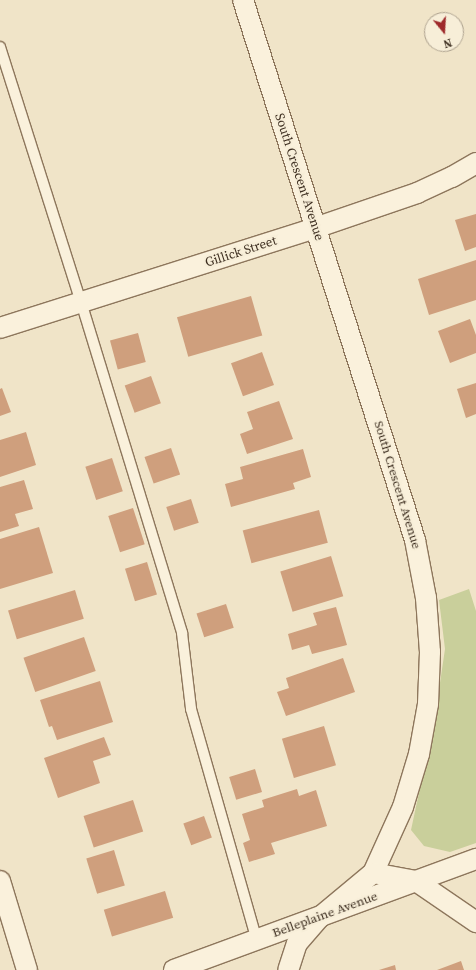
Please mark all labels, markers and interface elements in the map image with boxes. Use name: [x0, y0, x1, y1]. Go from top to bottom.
north arrow: [424, 12, 464, 52]
text: N: [441, 35, 454, 51]
street label: South Crescent Avenue: [271, 111, 327, 243]
street label: Gillick Street: [203, 233, 279, 271]
street label: South Crescent Avenue: [370, 419, 424, 551]
street label: Belleplaine Avenue: [270, 889, 380, 941]

